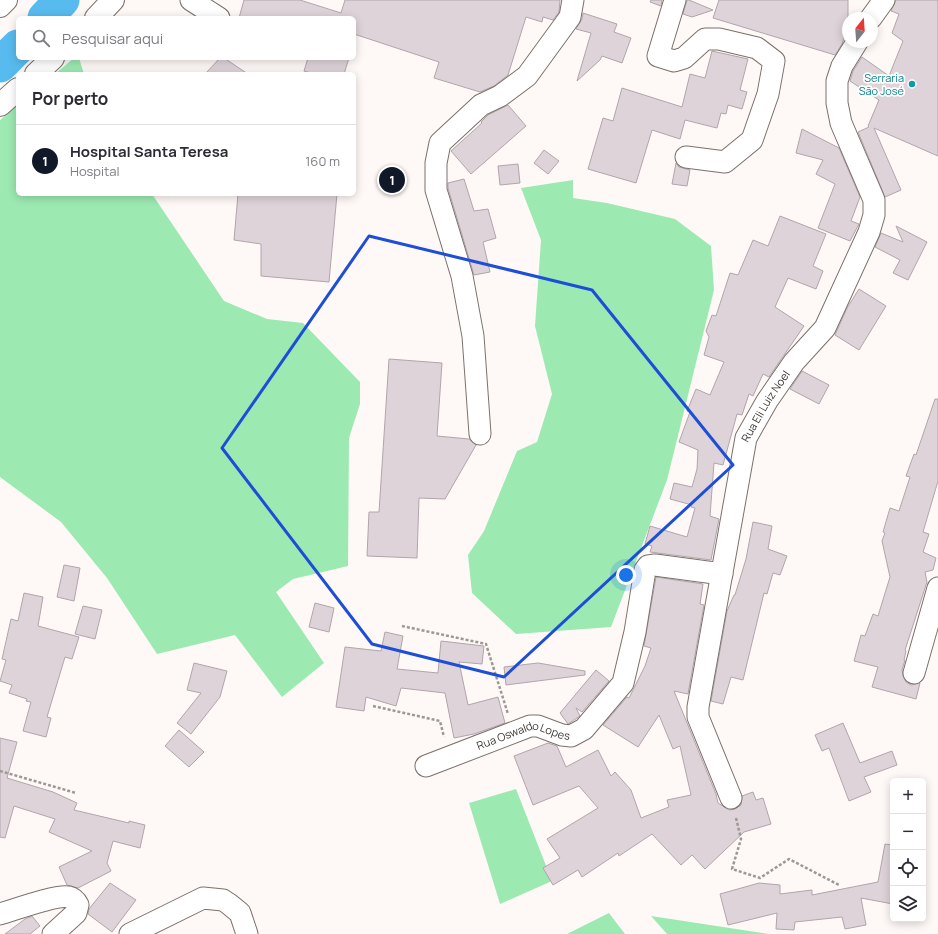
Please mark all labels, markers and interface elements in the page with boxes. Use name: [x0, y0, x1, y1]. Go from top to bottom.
north arrow: [842, 12, 878, 48]
search box: [16, 16, 356, 60]
icon: search: [30, 27, 52, 49]
text: Pesquisar aqui: [62, 28, 163, 49]
place label: Serraria São José: [859, 70, 905, 98]
marker: Serraria São José: [907, 79, 917, 89]
text: Por perto: [32, 87, 108, 110]
text: Hospital Santa Teresa: [70, 141, 228, 162]
text: 1: [42, 152, 48, 170]
text: 160 m: [305, 152, 340, 170]
text: Hospital: [70, 162, 120, 180]
pin: 1: [379, 165, 405, 195]
street label: Rua Eli Luiz Noel: [737, 367, 793, 444]
your location: [616, 565, 636, 585]
street label: Rua Oswaldo Lopes: [474, 718, 571, 753]
map controls: [890, 778, 926, 922]
button: +: [890, 778, 926, 814]
button: −: [890, 814, 926, 850]
button: locate: [890, 850, 926, 886]
button: layers: [890, 886, 926, 922]

